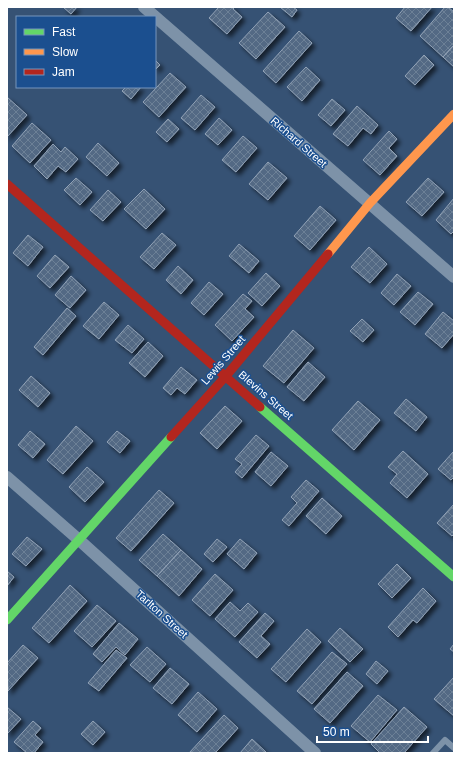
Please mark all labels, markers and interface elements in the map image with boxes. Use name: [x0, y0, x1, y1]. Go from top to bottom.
legend: [16, 16, 156, 88]
text: Fast: [52, 25, 76, 39]
text: Slow: [52, 45, 78, 59]
text: Jam: [52, 65, 75, 79]
street label: Richard Street: [269, 114, 329, 170]
street label: Lewis Street: [199, 333, 247, 387]
street label: Blevins Street: [236, 368, 296, 422]
street label: Tarlton Street: [134, 588, 190, 640]
scale bar: [317, 718, 428, 744]
text: 50 m: [323, 725, 350, 739]

